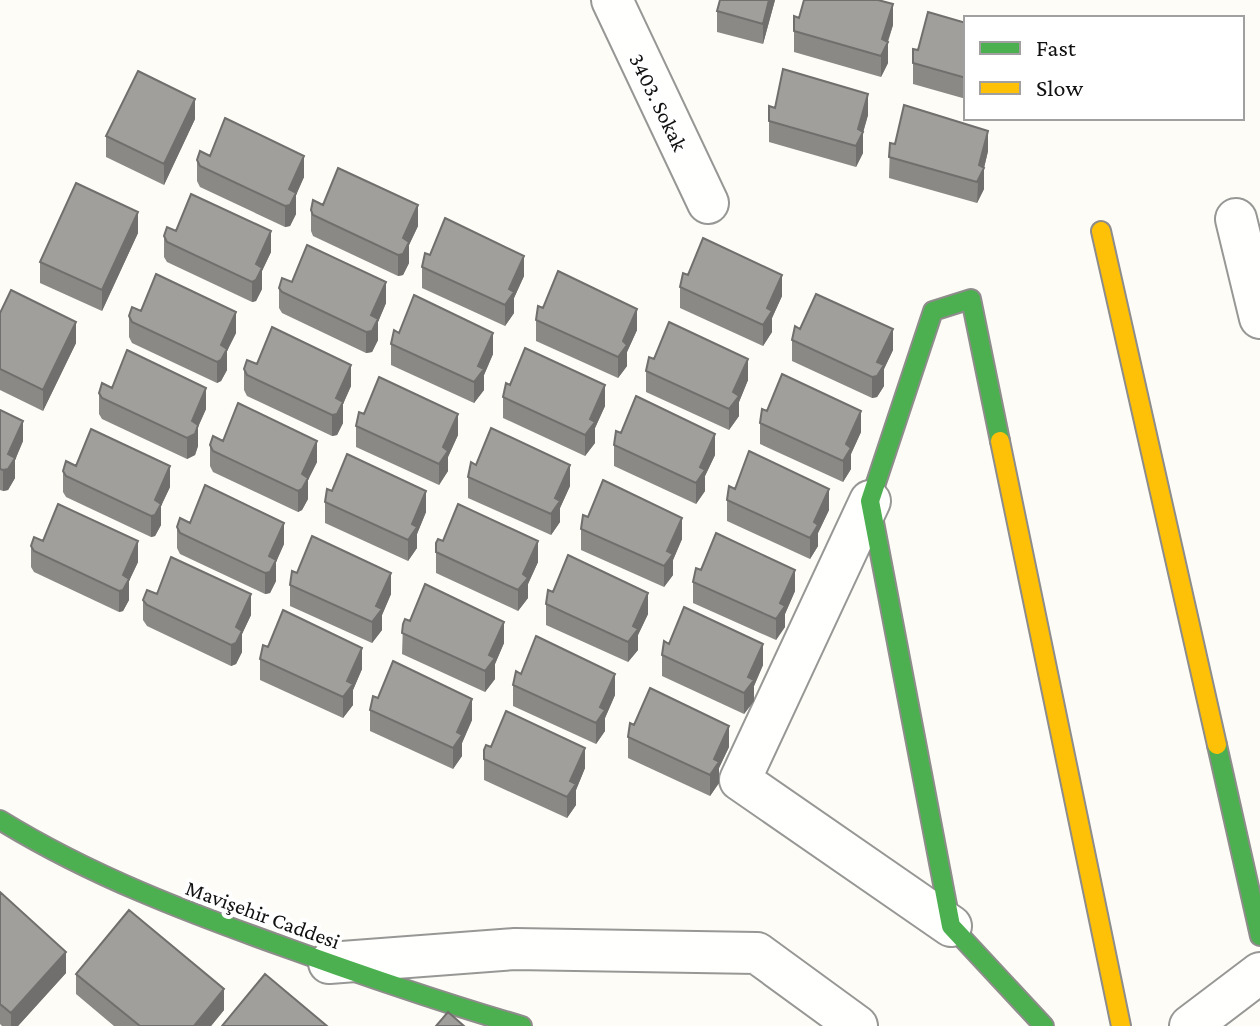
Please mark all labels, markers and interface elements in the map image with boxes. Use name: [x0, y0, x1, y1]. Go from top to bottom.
legend: [964, 16, 1244, 120]
text: Fast: [1036, 34, 1077, 61]
street label: 3403. Sokak: [624, 49, 693, 156]
text: Slow: [1036, 74, 1083, 101]
street label: Mavişehir Caddesi: [182, 875, 344, 954]

